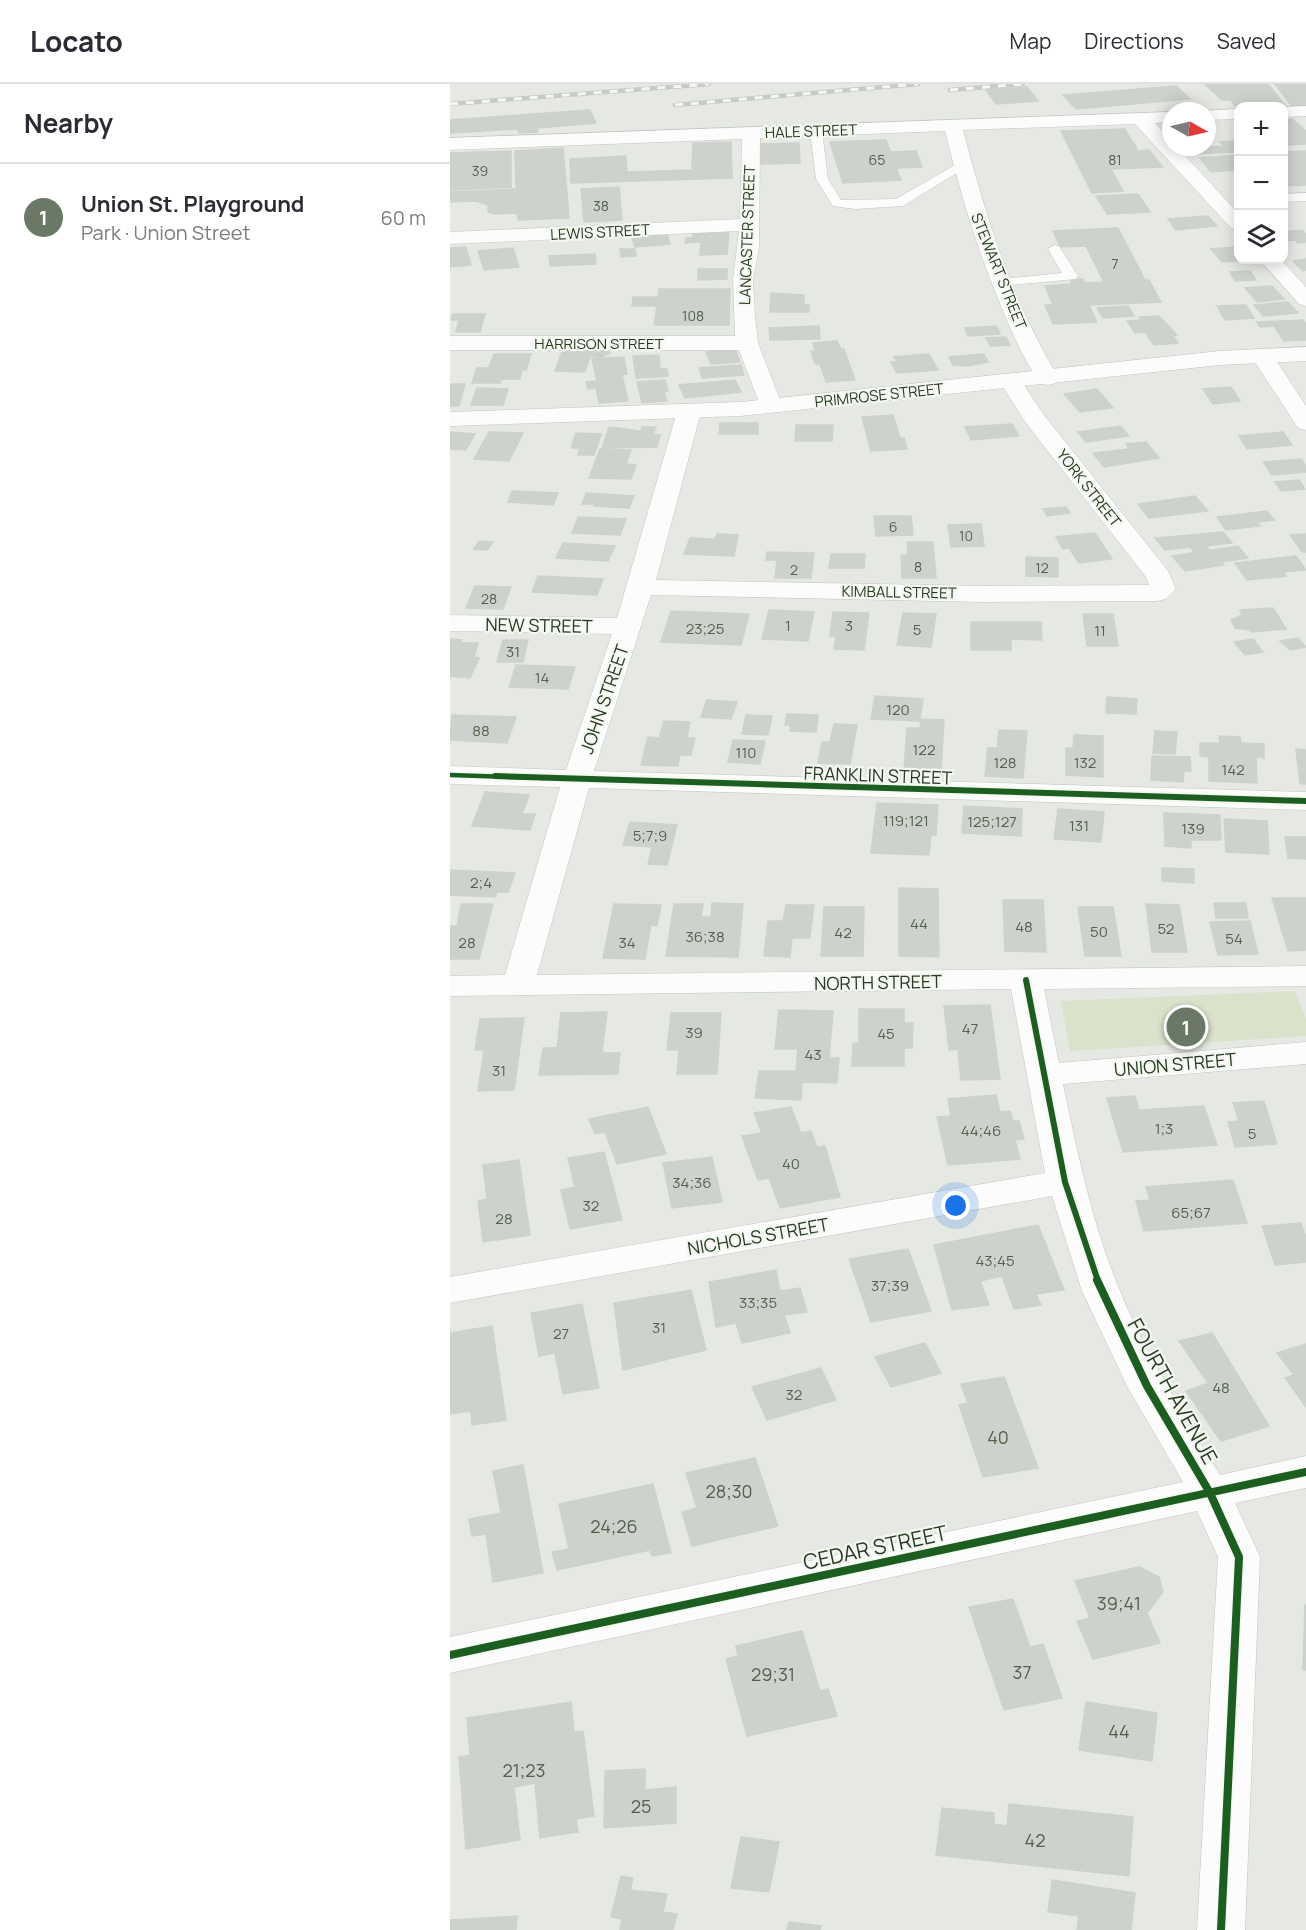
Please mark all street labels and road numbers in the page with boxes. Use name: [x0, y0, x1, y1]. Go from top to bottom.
street label: HALE STREET: [764, 119, 858, 143]
street label: LANCASTER STREET: [734, 165, 760, 305]
street label: STEWART STREET: [966, 210, 1032, 332]
street label: LEWIS STREET: [550, 219, 650, 245]
street label: HARRISON STREET: [534, 333, 664, 354]
street label: PRIMROSE STREET: [814, 378, 945, 412]
street label: YORK STREET: [1052, 445, 1126, 531]
street label: KIMBALL STREET: [841, 580, 957, 604]
street label: NEW STREET: [485, 612, 593, 638]
street label: JOHN STREET: [574, 641, 634, 757]
street label: FRANKLIN STREET: [803, 760, 953, 790]
street label: NORTH STREET: [814, 969, 942, 995]
street label: UNION STREET: [1113, 1047, 1237, 1081]
street label: NICHOLS STREET: [685, 1212, 831, 1260]
street label: FOURTH AVENUE: [1121, 1313, 1225, 1469]
street label: CEDAR STREET: [800, 1518, 950, 1576]

